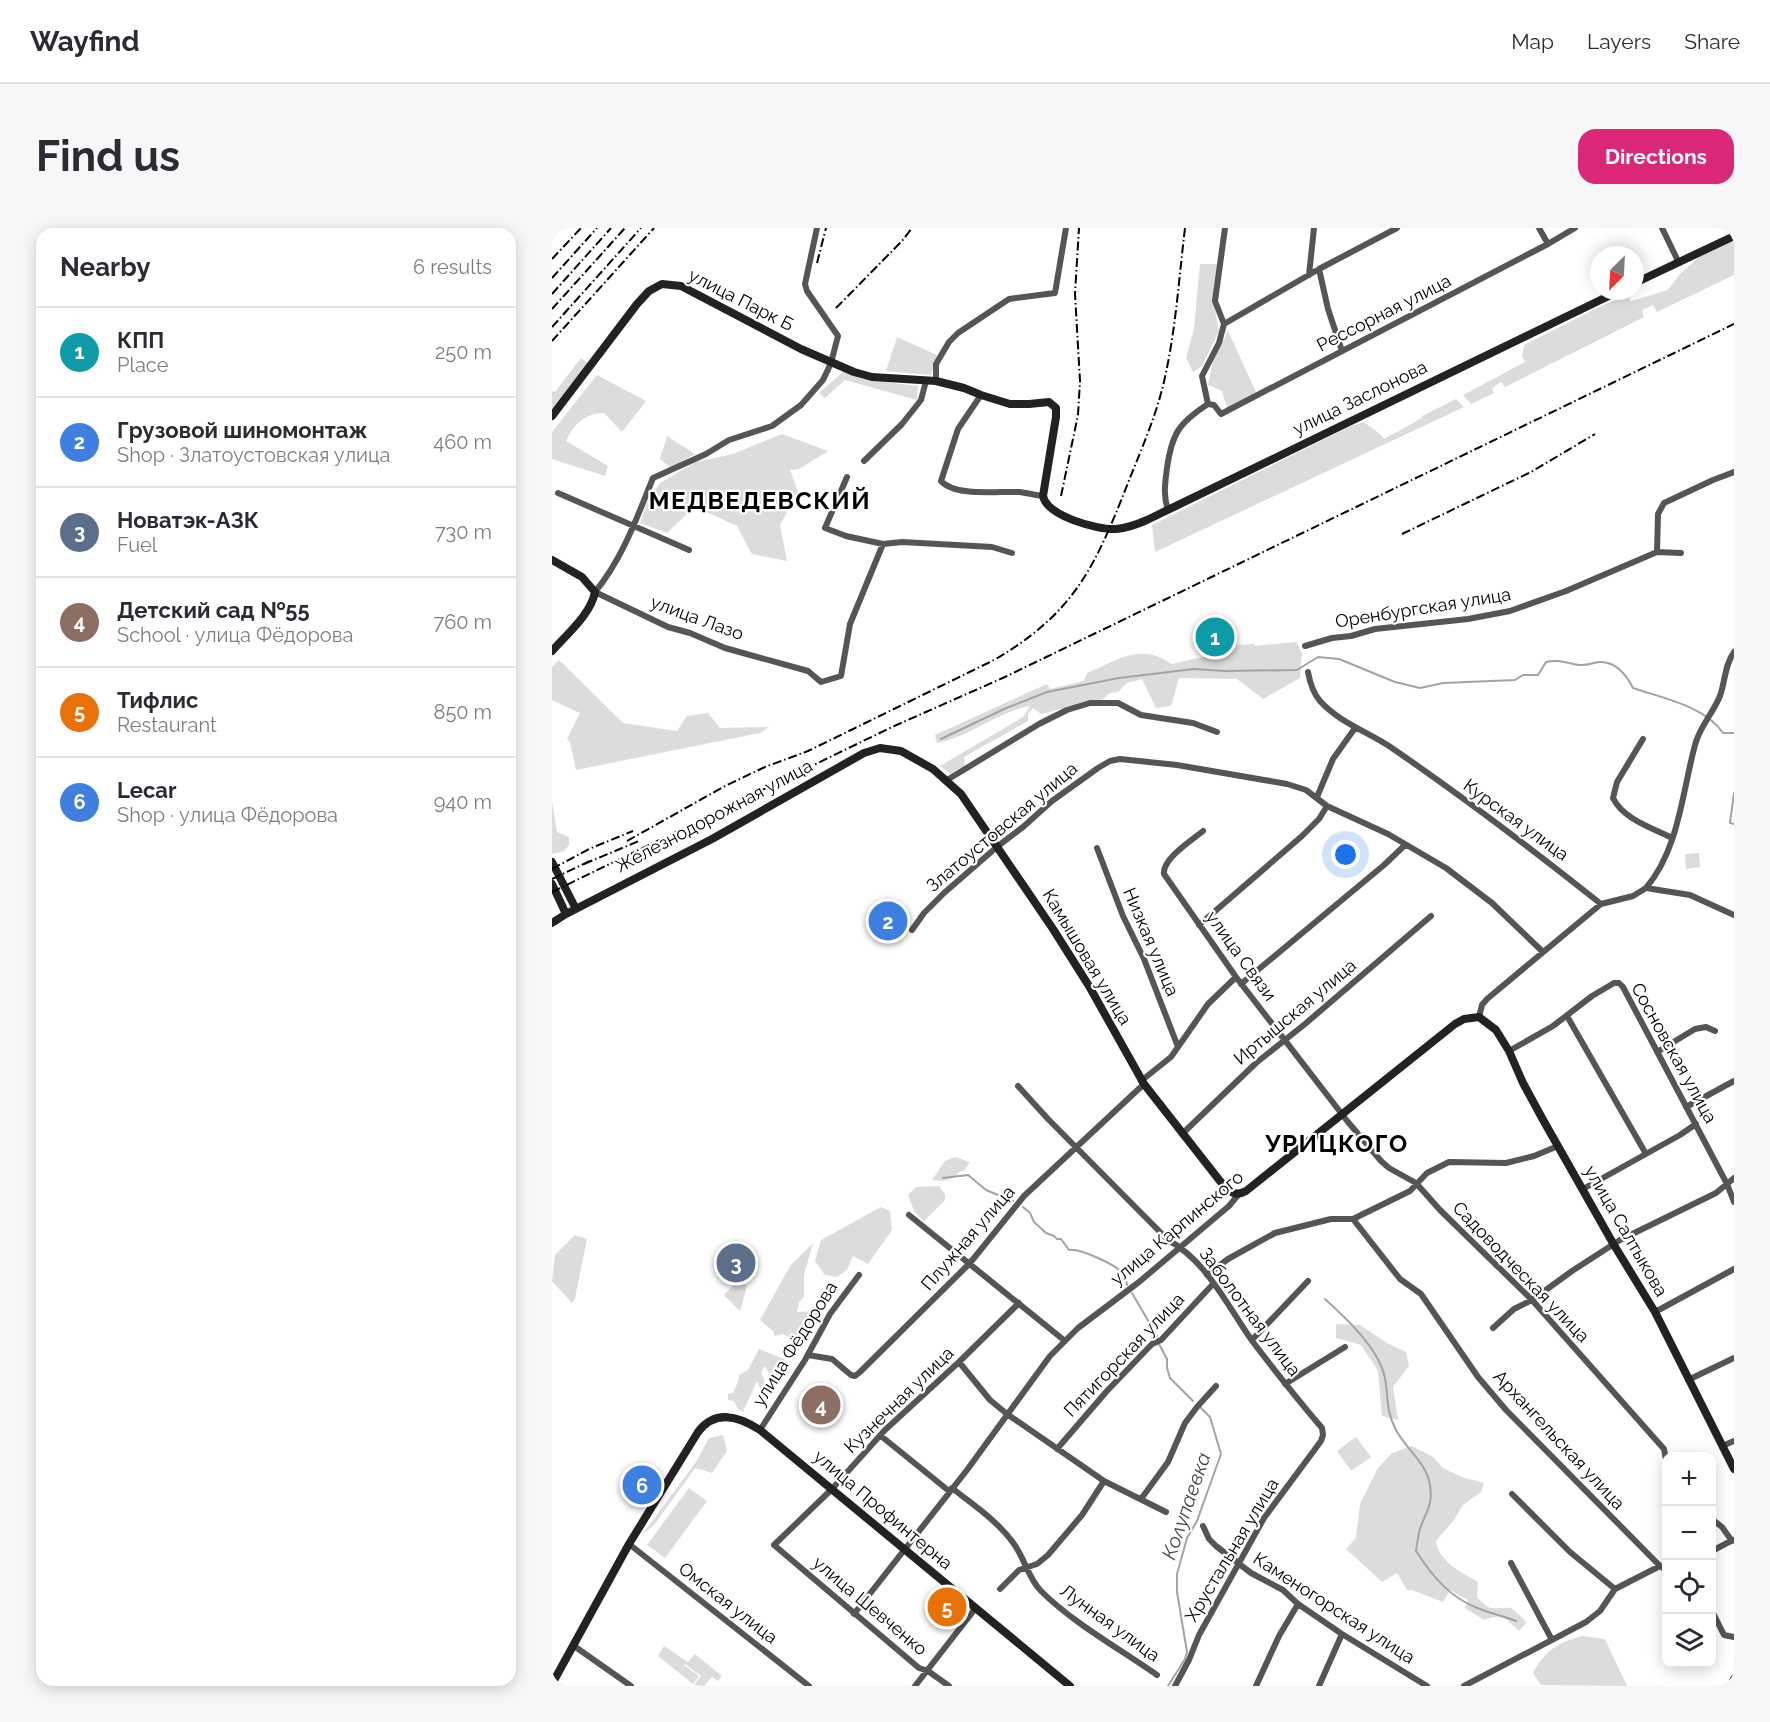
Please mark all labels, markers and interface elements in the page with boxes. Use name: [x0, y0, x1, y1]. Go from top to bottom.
text: Wayfind: [30, 25, 140, 58]
text: Map: [1511, 29, 1554, 54]
text: Layers: [1587, 29, 1651, 54]
text: Share: [1684, 29, 1740, 54]
button: Directions: [1578, 129, 1734, 184]
text: Find us: [36, 132, 180, 181]
north arrow: [1590, 246, 1644, 300]
text: Nearby: [60, 252, 150, 282]
text: 6 results: [413, 255, 492, 279]
street label: улица Парк Б: [685, 264, 797, 335]
street label: Рессорная улица: [1313, 270, 1454, 355]
text: КПП: [117, 327, 164, 353]
text: 1: [75, 340, 84, 364]
text: 250 m: [435, 340, 492, 364]
text: Place: [117, 353, 168, 377]
street label: улица Заслонова: [1289, 356, 1430, 439]
text: Грузовой шиномонтаж: [117, 417, 367, 443]
text: 2: [74, 430, 85, 454]
text: 460 m: [433, 430, 492, 454]
text: Shop · Златоустовская улица: [117, 443, 390, 467]
district label: МЕДВЕДЕВСКИЙ: [649, 486, 871, 515]
text: Новатэк-АЗК: [117, 507, 259, 533]
text: 3: [74, 520, 85, 544]
text: 730 m: [435, 520, 492, 544]
text: Fuel: [117, 533, 157, 557]
street label: Оренбургская улица: [1333, 583, 1512, 632]
street label: улица Лазо: [648, 591, 747, 644]
text: Детский сад №55: [117, 597, 310, 623]
text: 4: [74, 610, 85, 634]
text: 760 m: [434, 610, 492, 634]
pin: 1: [1196, 614, 1234, 660]
text: School · улица Фёдорова: [117, 623, 353, 647]
text: Тифлис: [117, 687, 198, 713]
text: 5: [74, 700, 85, 724]
text: 850 m: [434, 700, 492, 724]
text: Restaurant: [117, 713, 217, 737]
street label: Железнодорожная улица: [612, 755, 816, 876]
street label: Златоустовская улица: [922, 757, 1081, 896]
street label: Курская улица: [1460, 774, 1573, 865]
text: Lecar: [117, 777, 177, 803]
text: 6: [73, 790, 86, 814]
text: 940 m: [434, 790, 492, 814]
text: Shop · улица Фёдорова: [117, 803, 338, 827]
your location: [1331, 840, 1360, 869]
street label: Низкая улица: [1119, 884, 1184, 999]
street label: Камышовая улица: [1039, 885, 1136, 1029]
pin: 2: [868, 898, 908, 944]
street label: улица Связи: [1202, 907, 1281, 1005]
street label: Иртышская улица: [1229, 954, 1360, 1069]
street label: Сосновская улица: [1627, 979, 1722, 1127]
district label: УРИЦКОГО: [1264, 1129, 1409, 1158]
street label: улица Салтыкова: [1580, 1162, 1672, 1300]
street label: улица Карпинского: [1106, 1166, 1248, 1289]
street label: Плужная улица: [916, 1181, 1019, 1294]
street label: Садоводческая улица: [1449, 1197, 1594, 1346]
pin: 3: [716, 1240, 756, 1286]
street label: Заболотная улица: [1195, 1243, 1306, 1380]
street label: улица Фёдорова: [748, 1277, 841, 1410]
street label: Пятигорская улица: [1059, 1288, 1188, 1421]
street label: Кузнечная улица: [840, 1342, 958, 1457]
street label: Архангельская улица: [1489, 1366, 1629, 1514]
pin: 4: [802, 1382, 840, 1428]
street label: улица Профинтерна: [810, 1445, 957, 1574]
water label: Колупаевка: [1156, 1449, 1216, 1563]
map controls: [1662, 1452, 1716, 1668]
button: +: [1662, 1452, 1716, 1506]
pin: 6: [622, 1462, 662, 1508]
street label: Хрустальная улица: [1180, 1474, 1283, 1625]
button: −: [1662, 1506, 1716, 1560]
street label: Каменогорская улица: [1250, 1548, 1419, 1668]
street label: улица Шевченко: [809, 1552, 932, 1660]
street label: Омская улица: [675, 1558, 782, 1648]
button: locate: [1662, 1560, 1716, 1614]
street label: Лунная улица: [1056, 1579, 1164, 1666]
pin: 5: [928, 1584, 966, 1630]
button: layers: [1662, 1614, 1716, 1668]

